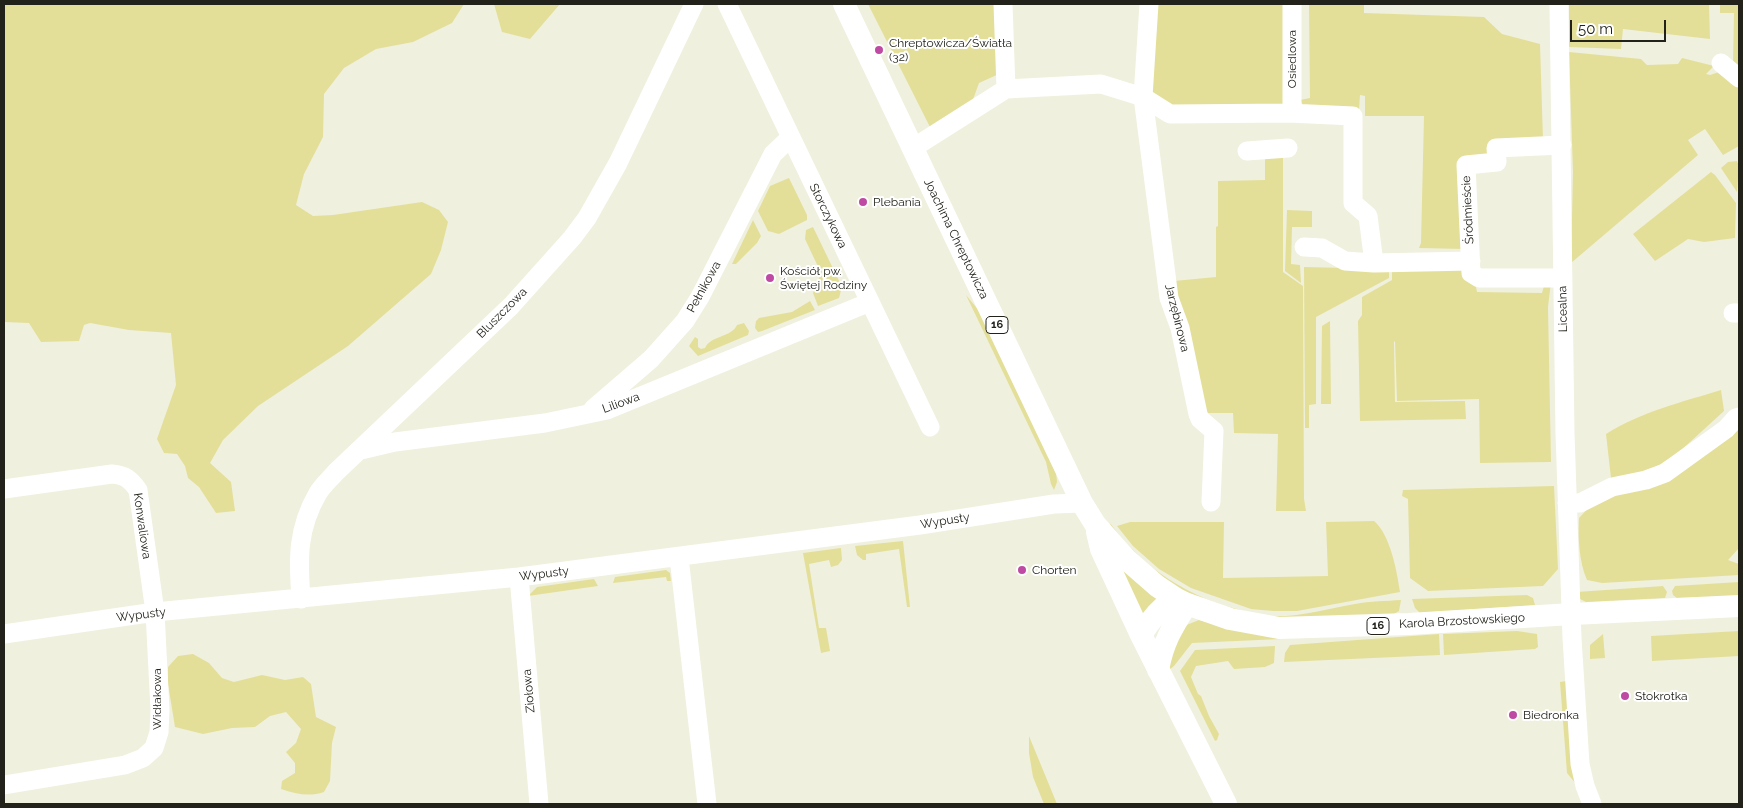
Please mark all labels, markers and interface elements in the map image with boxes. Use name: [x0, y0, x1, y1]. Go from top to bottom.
scale bar: [1573, 10, 1669, 42]
text: 50 m: [1578, 20, 1613, 38]
street label: Osiedlowa: [1285, 30, 1299, 88]
place label: Chreptowicza/Światła (32): [889, 36, 1012, 64]
marker: Chreptowicza/Światła (32): [873, 44, 885, 56]
street label: Śródmieście: [1459, 175, 1477, 245]
street label: Joachima Chreptowicza: [921, 177, 991, 301]
street label: Storczykowa: [806, 181, 850, 251]
place label: Plebania: [873, 195, 921, 209]
marker: Plebania: [857, 196, 869, 208]
street label: Pełnikowa: [684, 259, 724, 315]
place label: Kościół pw. Świętej Rodziny: [780, 264, 867, 292]
marker: Kościół pw. Świętej Rodziny: [764, 272, 776, 284]
street label: Jarzębinowa: [1162, 283, 1192, 353]
street label: Bluszczowa: [474, 285, 530, 341]
street label: Licealna: [1555, 286, 1571, 332]
road number: 16: [986, 316, 1008, 334]
street label: Liliowa: [600, 390, 642, 416]
street label: Konwaliowa: [130, 492, 154, 560]
street label: Wypusty: [919, 510, 971, 532]
place label: Chorten: [1032, 563, 1077, 577]
street label: Wypusty: [518, 564, 570, 584]
marker: Chorten: [1016, 564, 1028, 576]
street label: Wypusty: [115, 605, 167, 625]
street label: Karola Brzostowskiego: [1399, 611, 1525, 631]
road number: 16: [1367, 618, 1389, 634]
street label: Widłakowa: [150, 668, 164, 730]
street label: Ziołowa: [520, 669, 538, 713]
place label: Stokrotka: [1635, 689, 1688, 703]
marker: Stokrotka: [1619, 690, 1631, 702]
place label: Biedronka: [1523, 708, 1579, 722]
marker: Biedronka: [1507, 709, 1519, 721]

